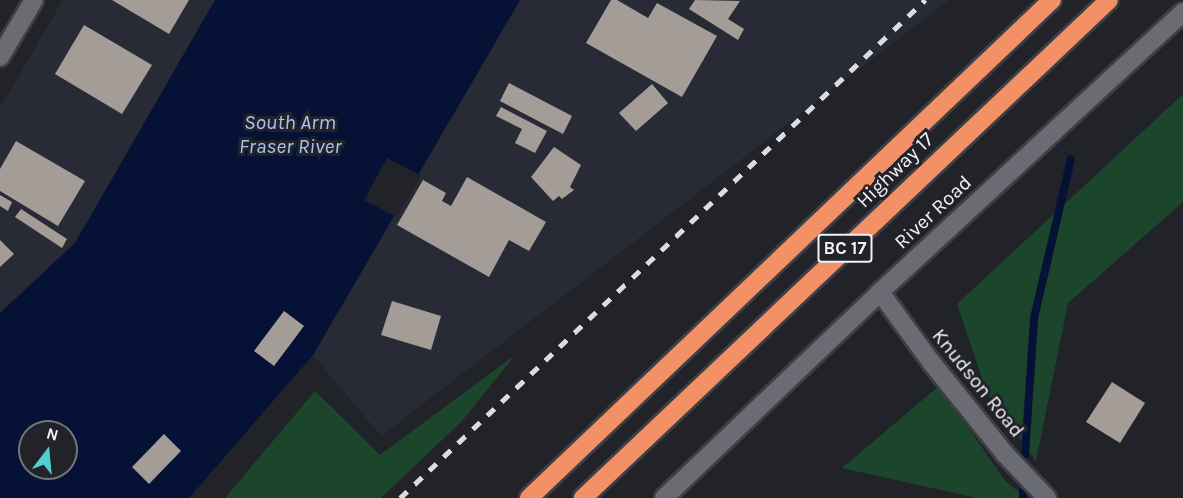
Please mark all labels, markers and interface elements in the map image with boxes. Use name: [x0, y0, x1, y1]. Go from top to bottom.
water label: South Arm Fraser River: [239, 109, 341, 159]
street label: Highway 17: [851, 127, 939, 213]
street label: River Road: [890, 170, 976, 254]
road number: BC 17: [816, 233, 874, 263]
street label: Knudson Road: [927, 324, 1029, 442]
north arrow: [18, 420, 78, 480]
text: N: [44, 423, 61, 445]

